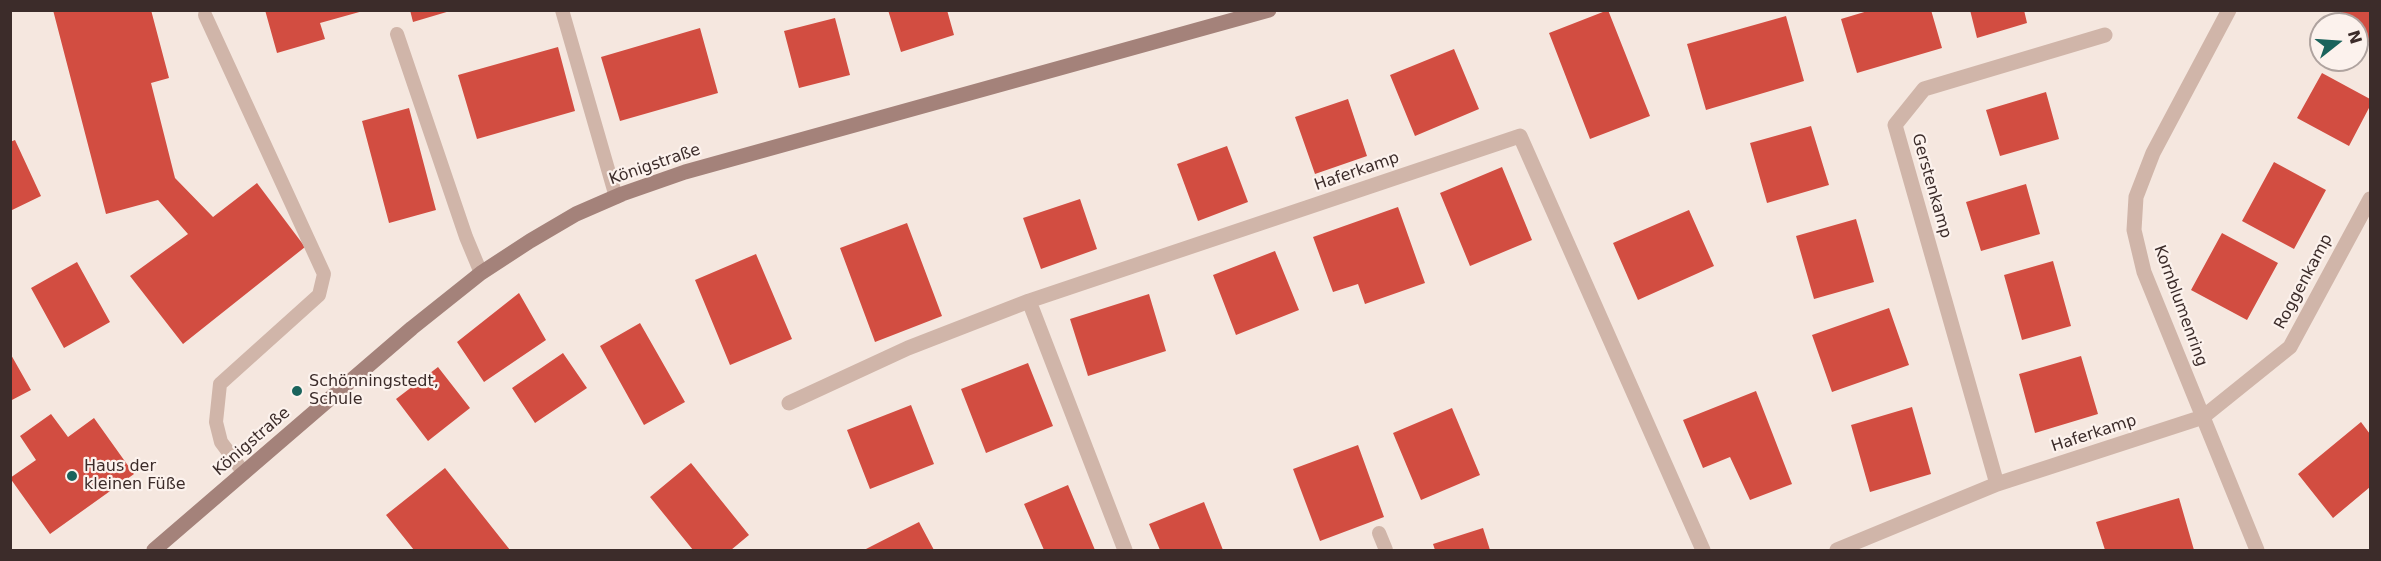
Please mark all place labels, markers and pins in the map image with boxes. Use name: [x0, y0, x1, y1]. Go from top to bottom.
place label: Schönningstedt, Schule: [309, 372, 439, 410]
marker: Schönningstedt, Schule: [290, 384, 304, 398]
place label: Haus der kleinen Füße: [84, 457, 186, 495]
marker: Haus der kleinen Füße: [65, 469, 79, 483]

